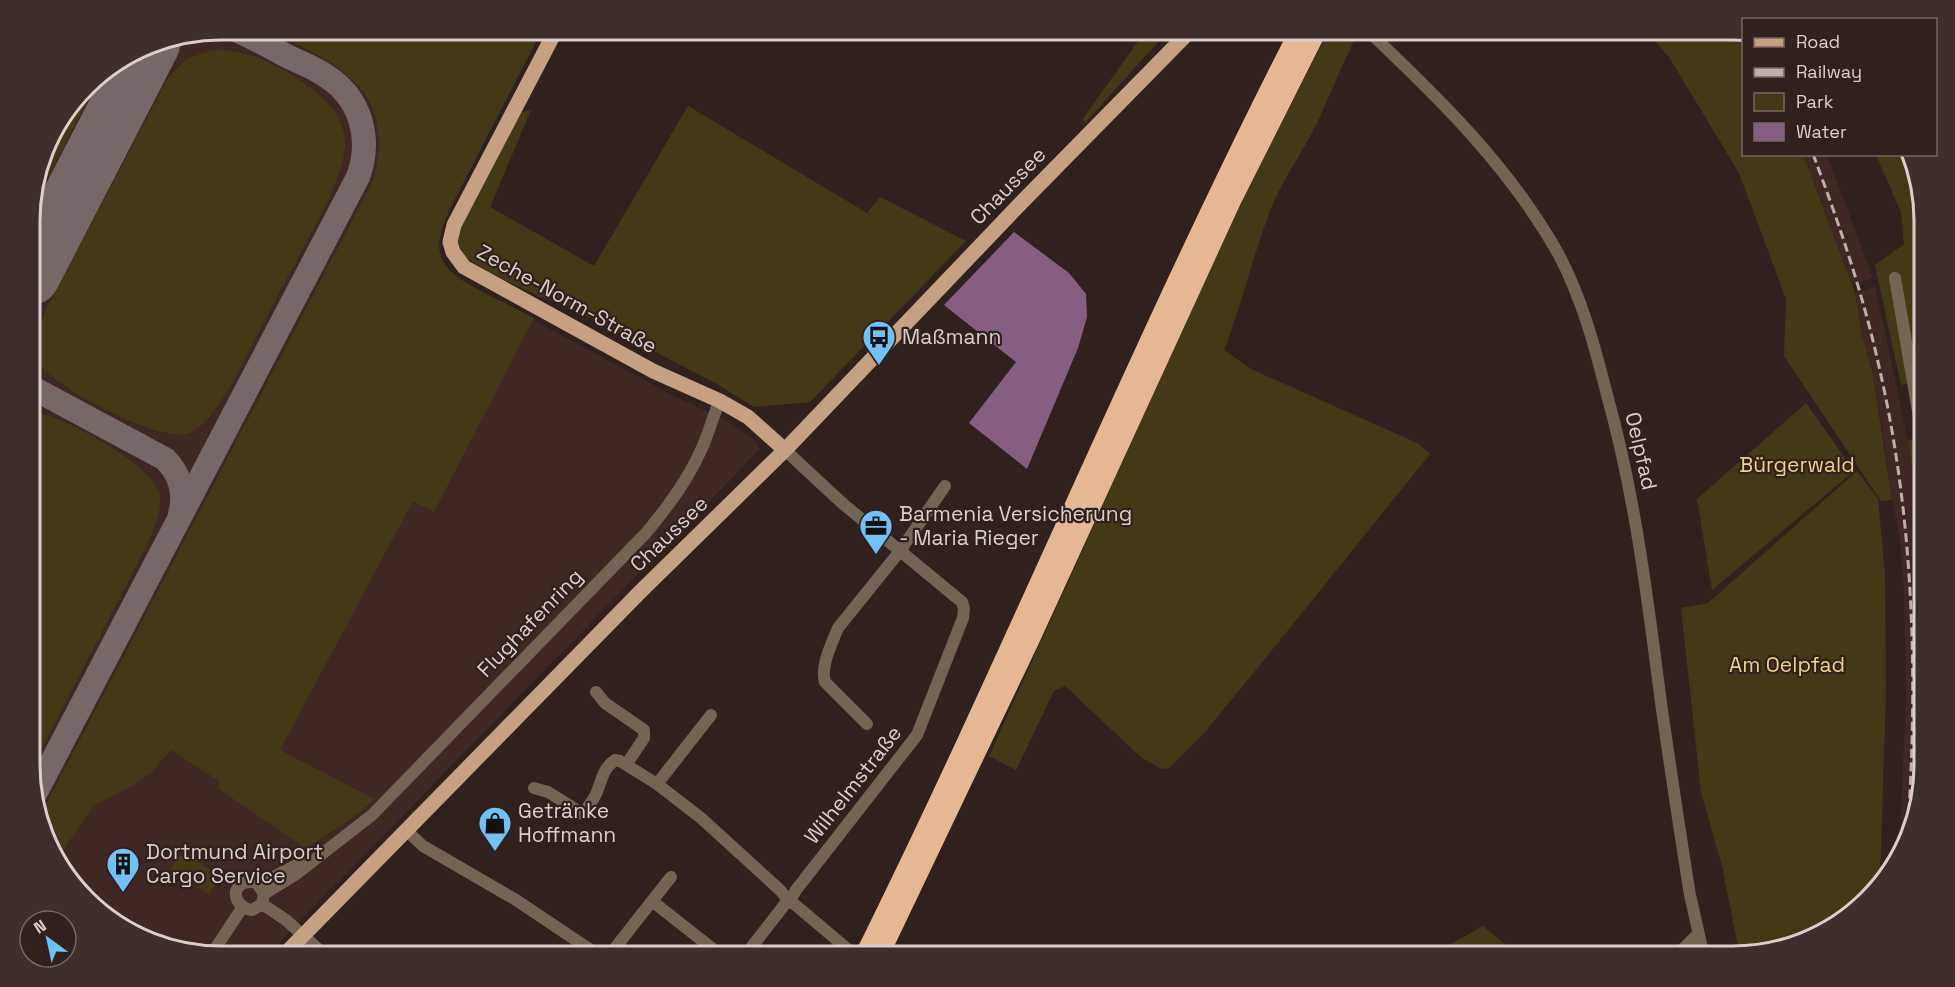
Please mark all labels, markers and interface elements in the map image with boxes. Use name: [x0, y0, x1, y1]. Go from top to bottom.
legend: [1742, 18, 1937, 156]
text: Road: [1796, 30, 1840, 53]
text: Railway: [1796, 60, 1862, 83]
text: Park: [1796, 90, 1834, 113]
text: Water: [1796, 120, 1847, 143]
street label: Chaussee: [964, 141, 1051, 230]
street label: Zeche-Norm-Straße: [472, 238, 662, 359]
bus stop icon: Maßmann: [861, 319, 897, 366]
place label: Maßmann: [902, 323, 1001, 350]
street label: Oelpfad: [1619, 409, 1664, 492]
park label: Bürgerwald: [1739, 451, 1855, 478]
street label: Chaussee: [624, 490, 713, 577]
place label: Barmenia Versicherung - Maria Rieger: [899, 500, 1132, 551]
office icon: Barmenia Versicherung - Maria Rieger: [858, 508, 894, 555]
street label: Flughafenring: [471, 563, 588, 683]
park label: Am Oelpfad: [1729, 651, 1845, 678]
street label: Wilhelmstraße: [798, 720, 907, 849]
place label: Getränke Hoffmann: [518, 797, 616, 848]
shop icon: Getränke Hoffmann: [477, 805, 513, 852]
place label: Dortmund Airport Cargo Service: [146, 838, 323, 889]
building icon: Dortmund Airport Cargo Service: [105, 846, 141, 893]
north arrow: [18, 909, 78, 969]
text: N: [30, 915, 50, 939]

